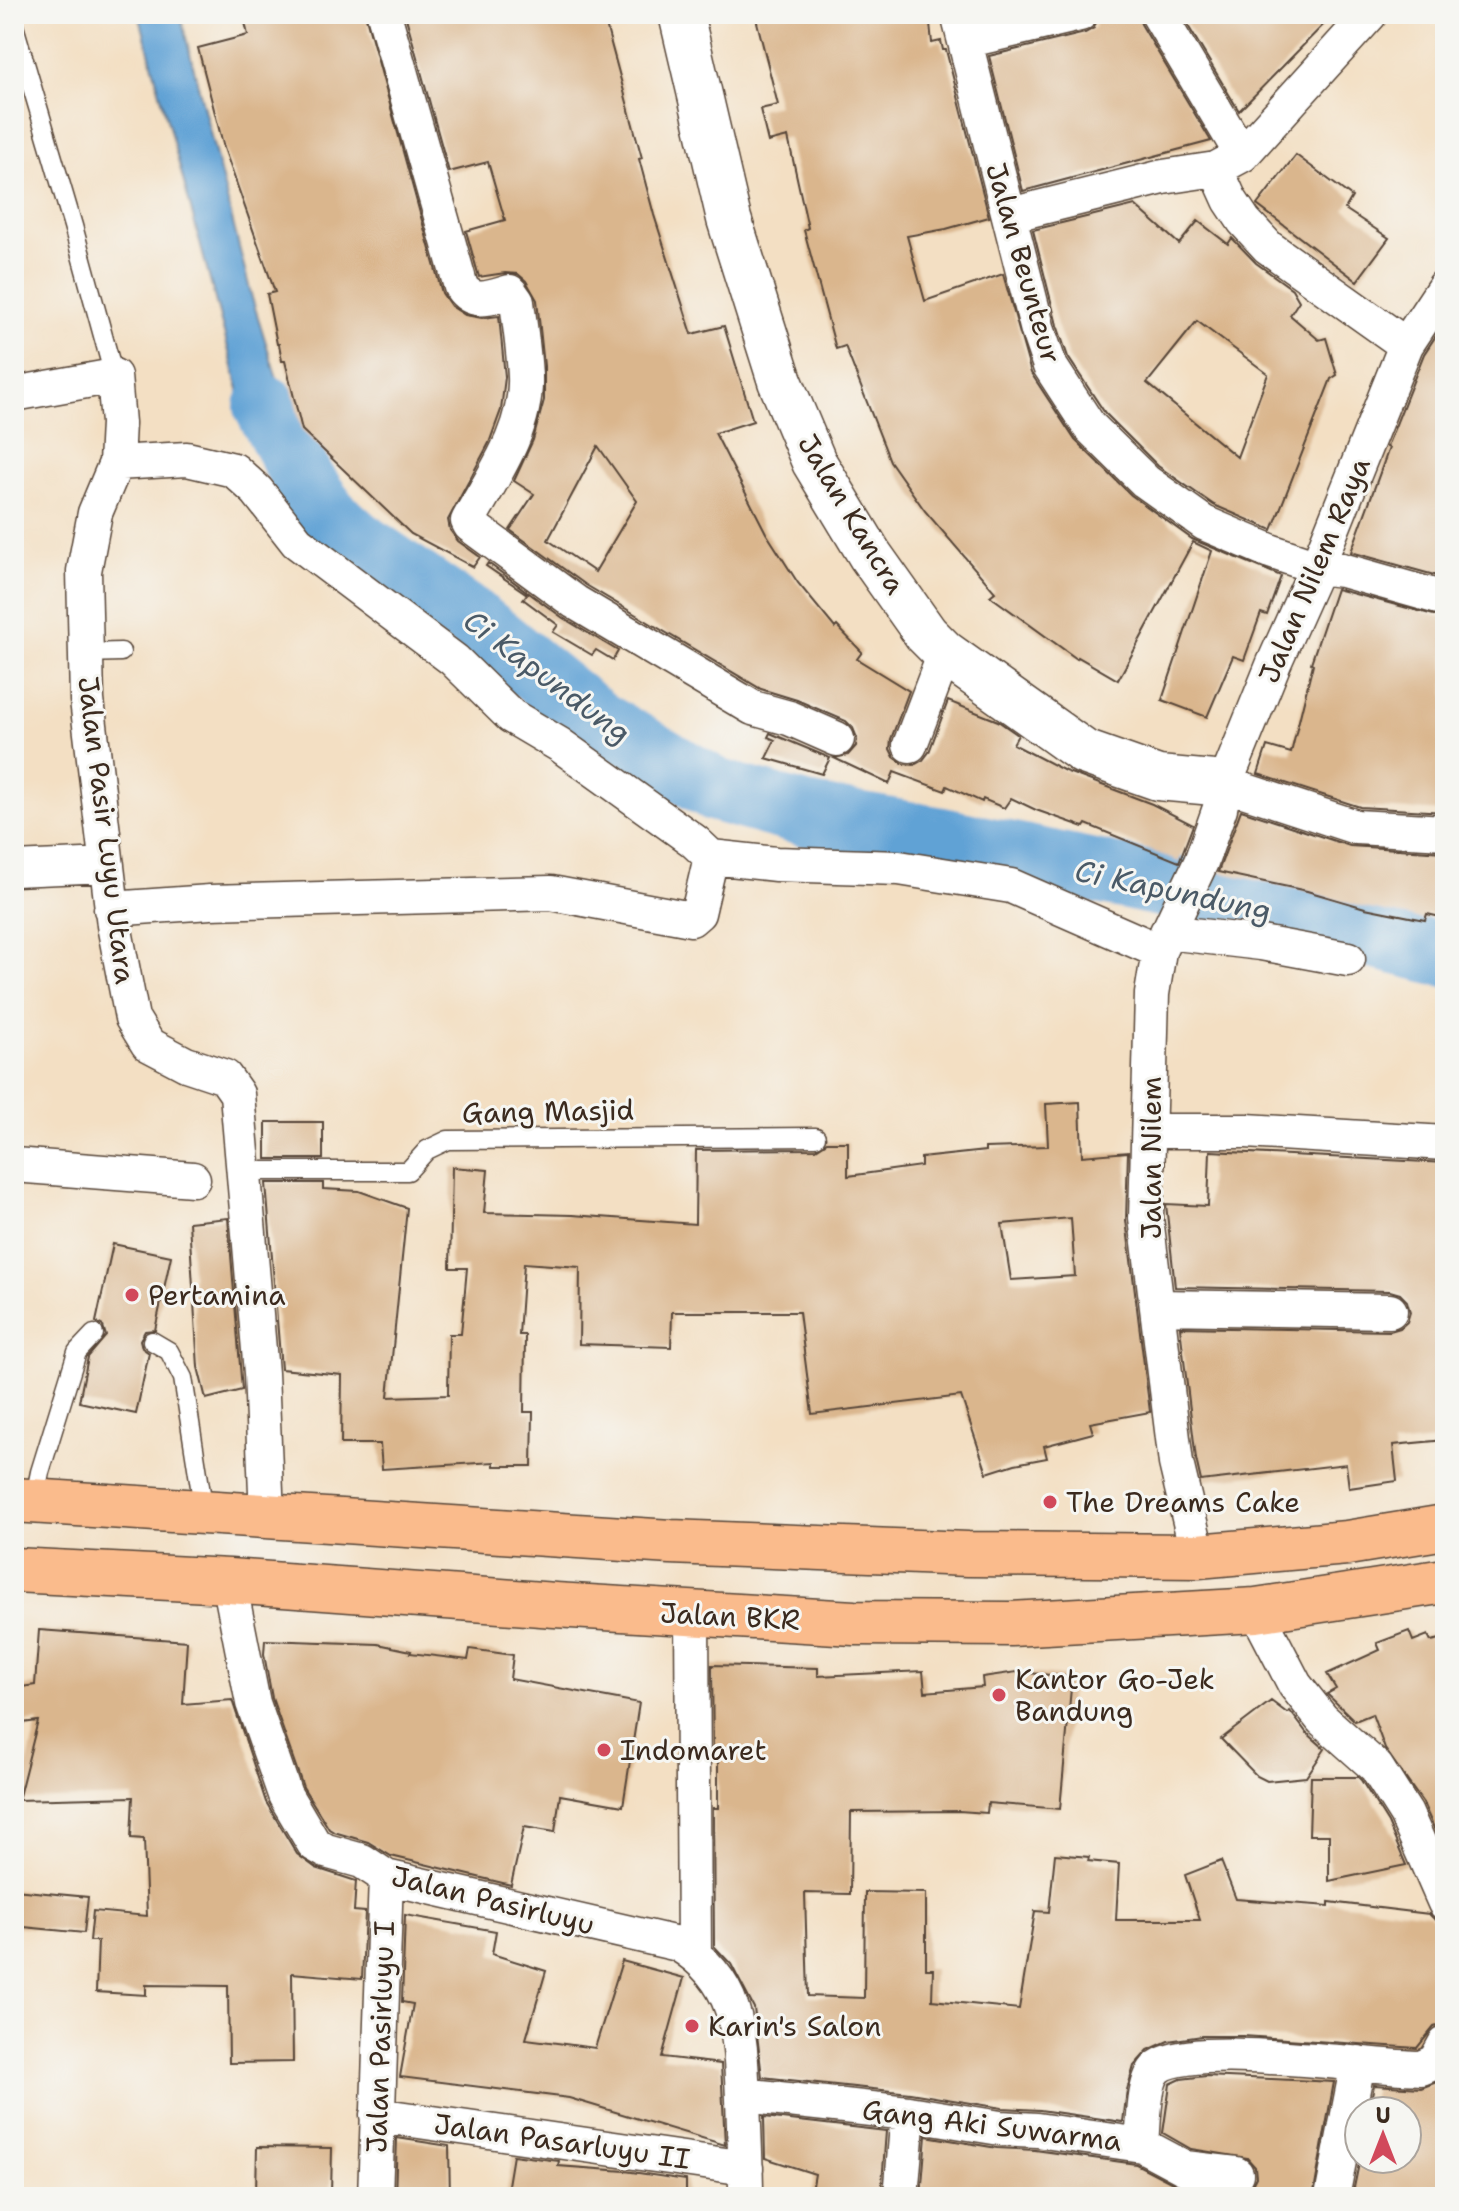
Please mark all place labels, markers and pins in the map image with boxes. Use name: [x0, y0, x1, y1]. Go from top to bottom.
place label: Pertamina: [148, 1276, 286, 1314]
marker: Pertamina: [123, 1286, 141, 1304]
place label: The Dreams Cake: [1066, 1483, 1300, 1521]
marker: The Dreams Cake: [1041, 1493, 1059, 1511]
place label: Kantor Go-Jek Bandung: [1015, 1660, 1215, 1730]
marker: Kantor Go-Jek Bandung: [990, 1686, 1008, 1704]
place label: Indomaret: [620, 1731, 767, 1769]
marker: Indomaret: [595, 1741, 613, 1759]
place label: Karin's Salon: [708, 2007, 881, 2045]
marker: Karin's Salon: [683, 2017, 701, 2035]

